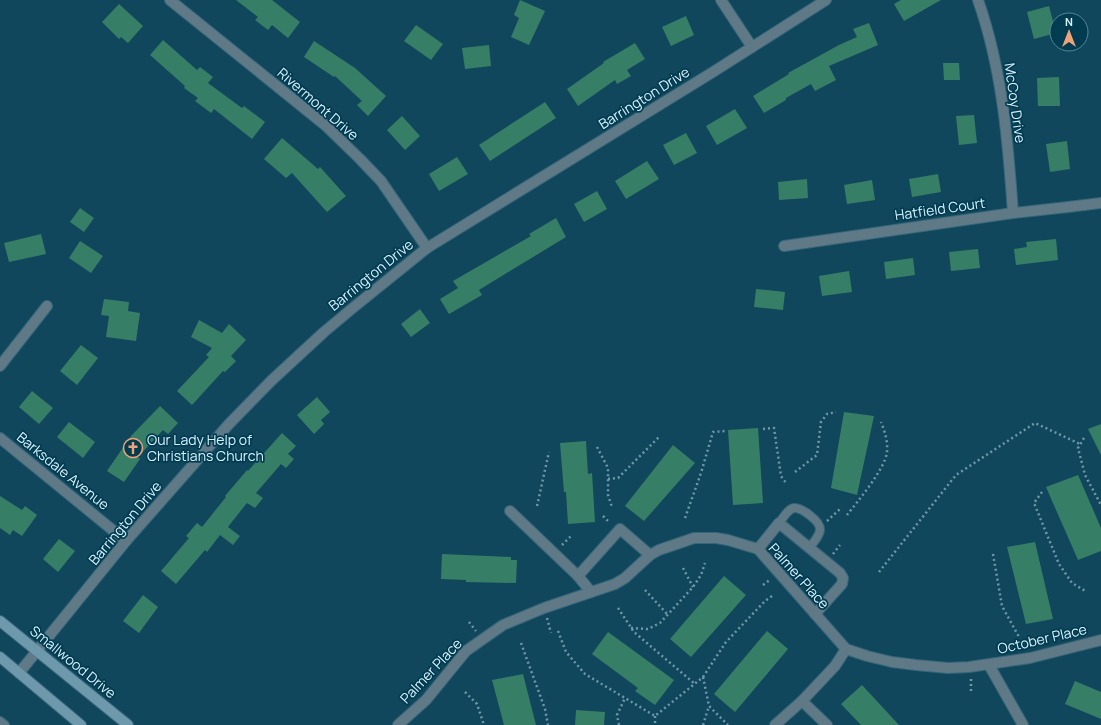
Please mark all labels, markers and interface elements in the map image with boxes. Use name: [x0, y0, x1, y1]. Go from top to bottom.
north arrow: [1049, 12, 1089, 52]
text: N: [1065, 14, 1073, 29]
street label: Barrington Drive: [595, 62, 693, 133]
street label: McCoy Drive: [1000, 62, 1031, 144]
street label: Rivermont Drive: [274, 63, 363, 144]
street label: Hatfield Court: [893, 193, 987, 224]
street label: Barrington Drive: [324, 235, 417, 315]
street label: Barksdale Avenue: [13, 427, 114, 514]
place label: Our Lady Help of Christians Church: [147, 430, 264, 465]
church icon: Our Lady Help of Christians Church: [122, 437, 144, 459]
street label: Barrington Drive: [84, 477, 165, 569]
street label: Palmer Place: [765, 539, 834, 613]
street label: October Place: [995, 619, 1088, 658]
street label: Smallwood Drive: [26, 621, 120, 702]
street label: Palmer Place: [396, 634, 466, 707]

